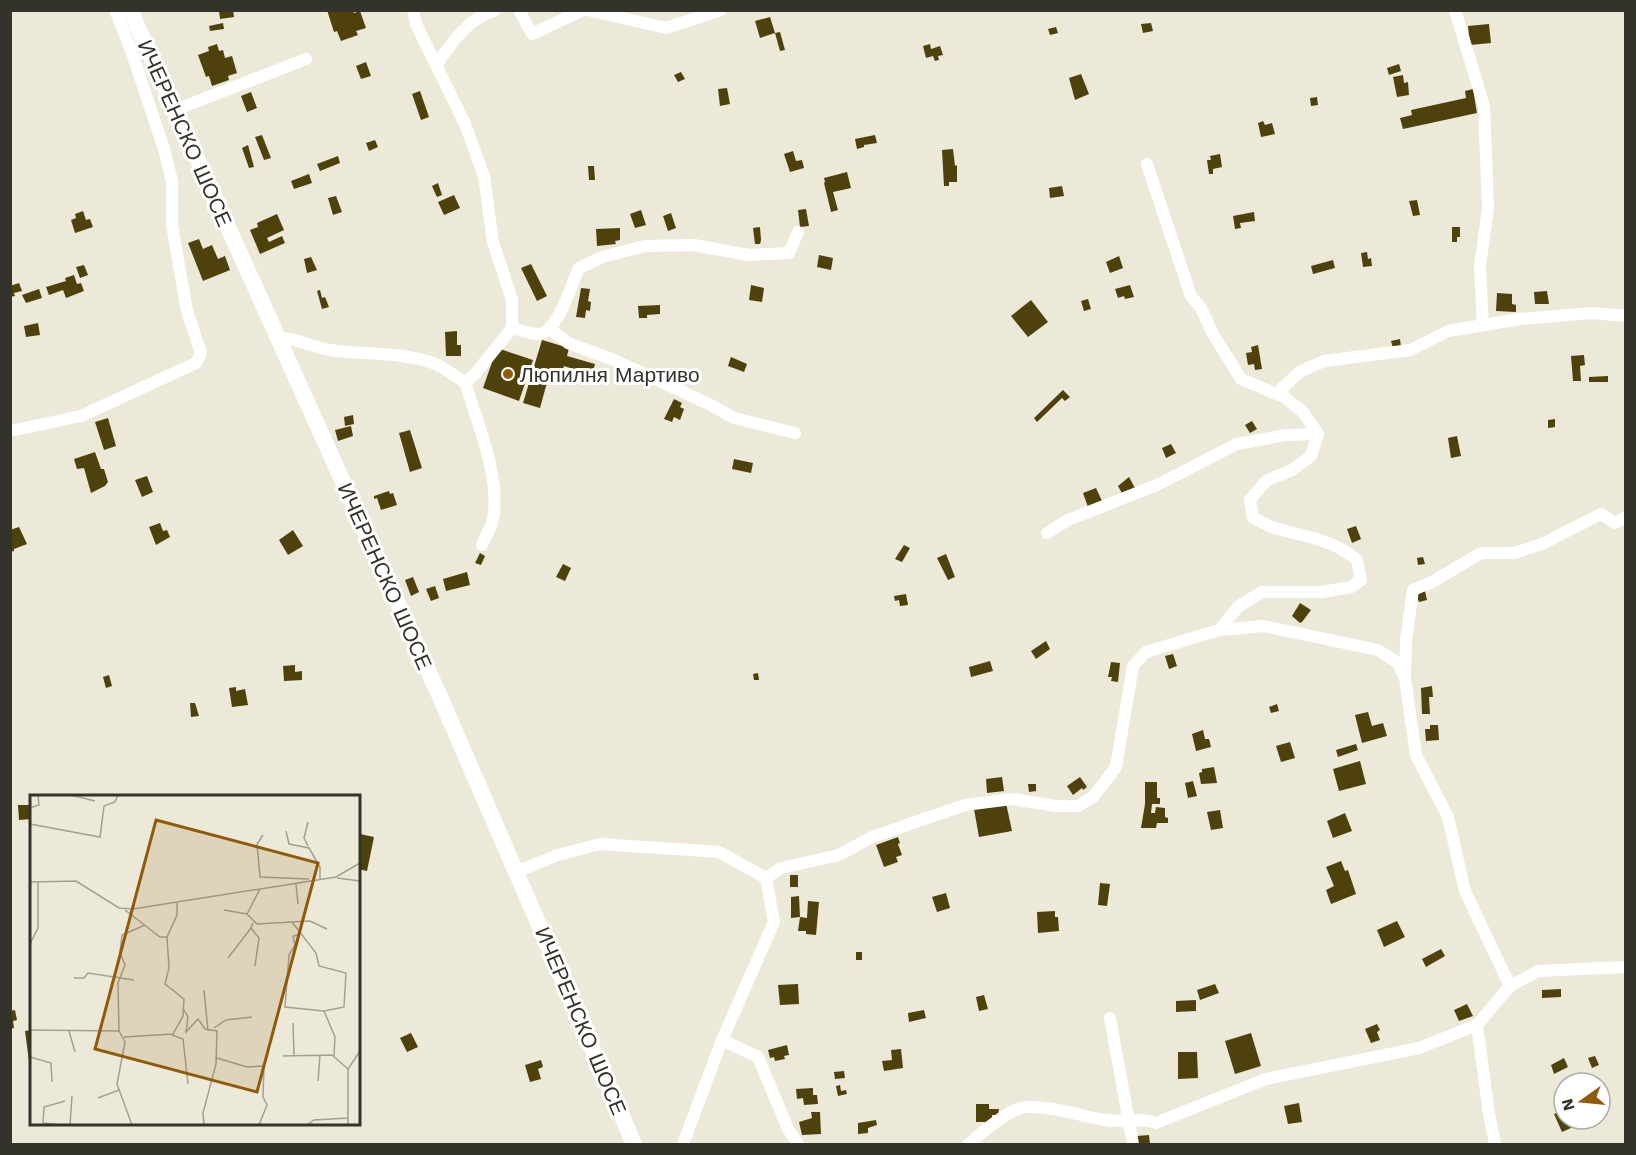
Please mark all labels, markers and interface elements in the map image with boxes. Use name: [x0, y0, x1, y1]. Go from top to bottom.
street label: ИЧЕРЕНСКО ШОСЕ: [133, 36, 237, 230]
place label: Люпилня Мартиво: [520, 362, 700, 387]
marker: Люпилня Мартиво: [501, 367, 515, 381]
street label: ИЧЕРЕНСКО ШОСЕ: [333, 479, 437, 673]
inset map: [30, 795, 360, 1125]
street label: ИЧЕРЕНСКО ШОСЕ: [530, 923, 632, 1119]
north arrow: [1552, 1071, 1612, 1131]
text: N: [1557, 1097, 1579, 1113]

